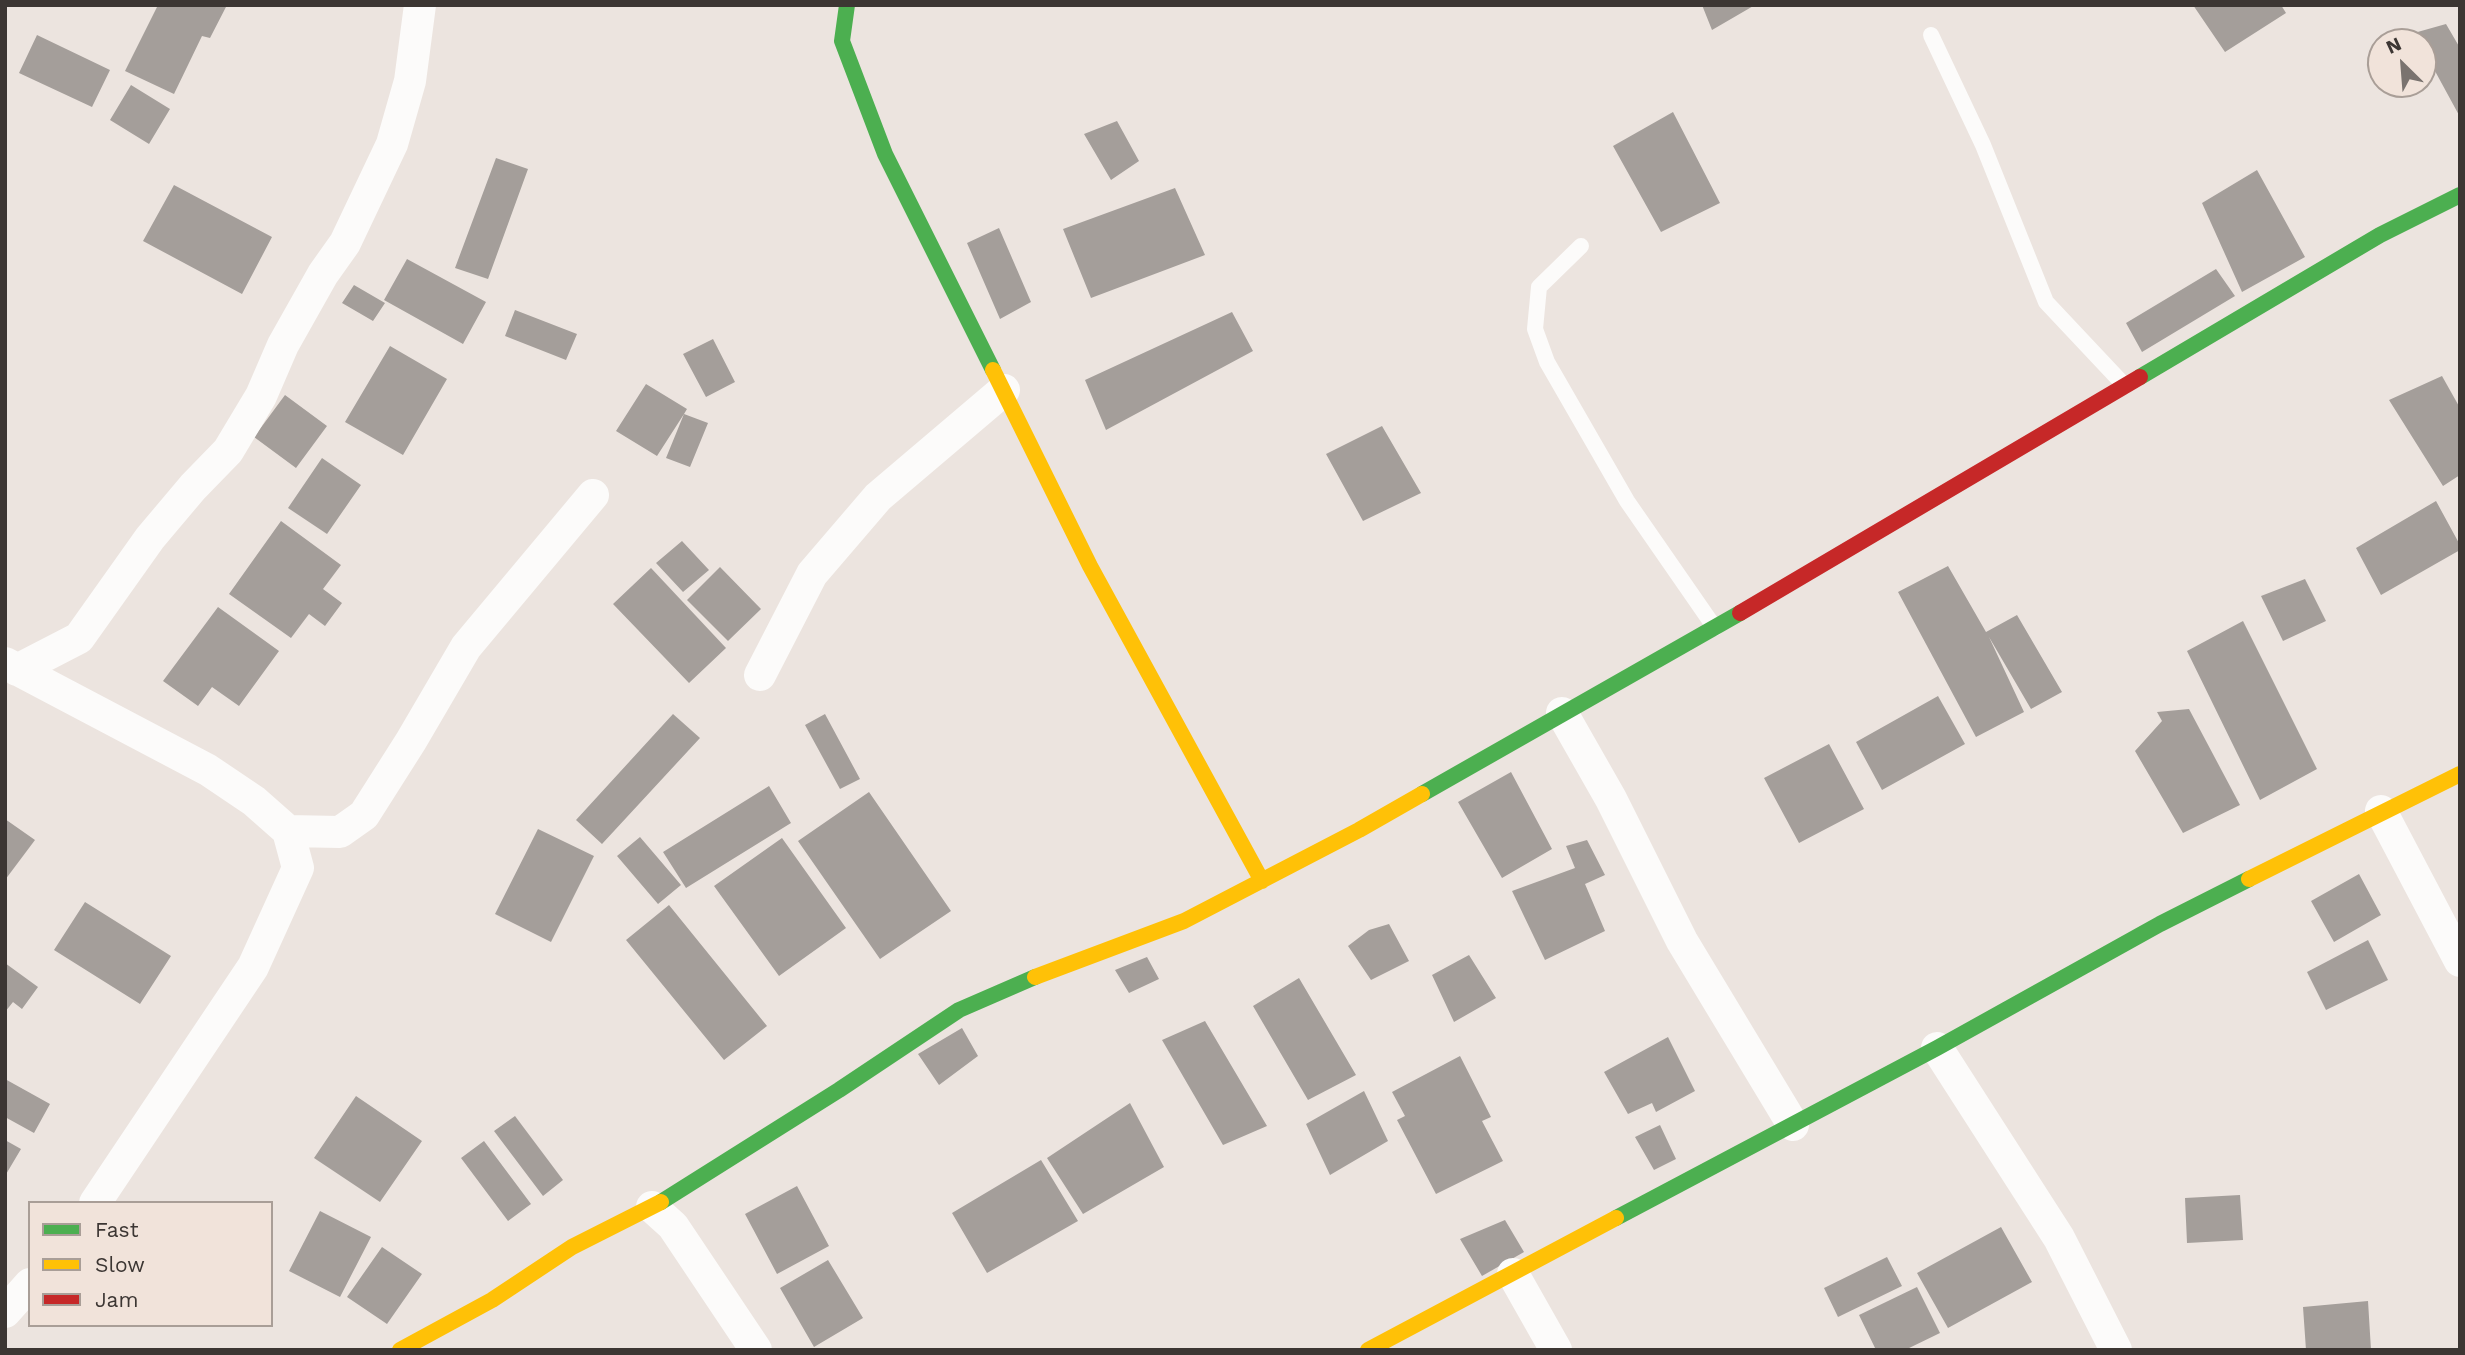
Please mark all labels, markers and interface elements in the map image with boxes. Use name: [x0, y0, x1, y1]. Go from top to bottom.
north arrow: [2367, 28, 2437, 98]
text: N: [2383, 32, 2405, 59]
legend: [28, 1201, 273, 1327]
text: Fast: [95, 1217, 139, 1242]
text: Slow: [95, 1252, 145, 1277]
text: Jam: [95, 1287, 138, 1312]

